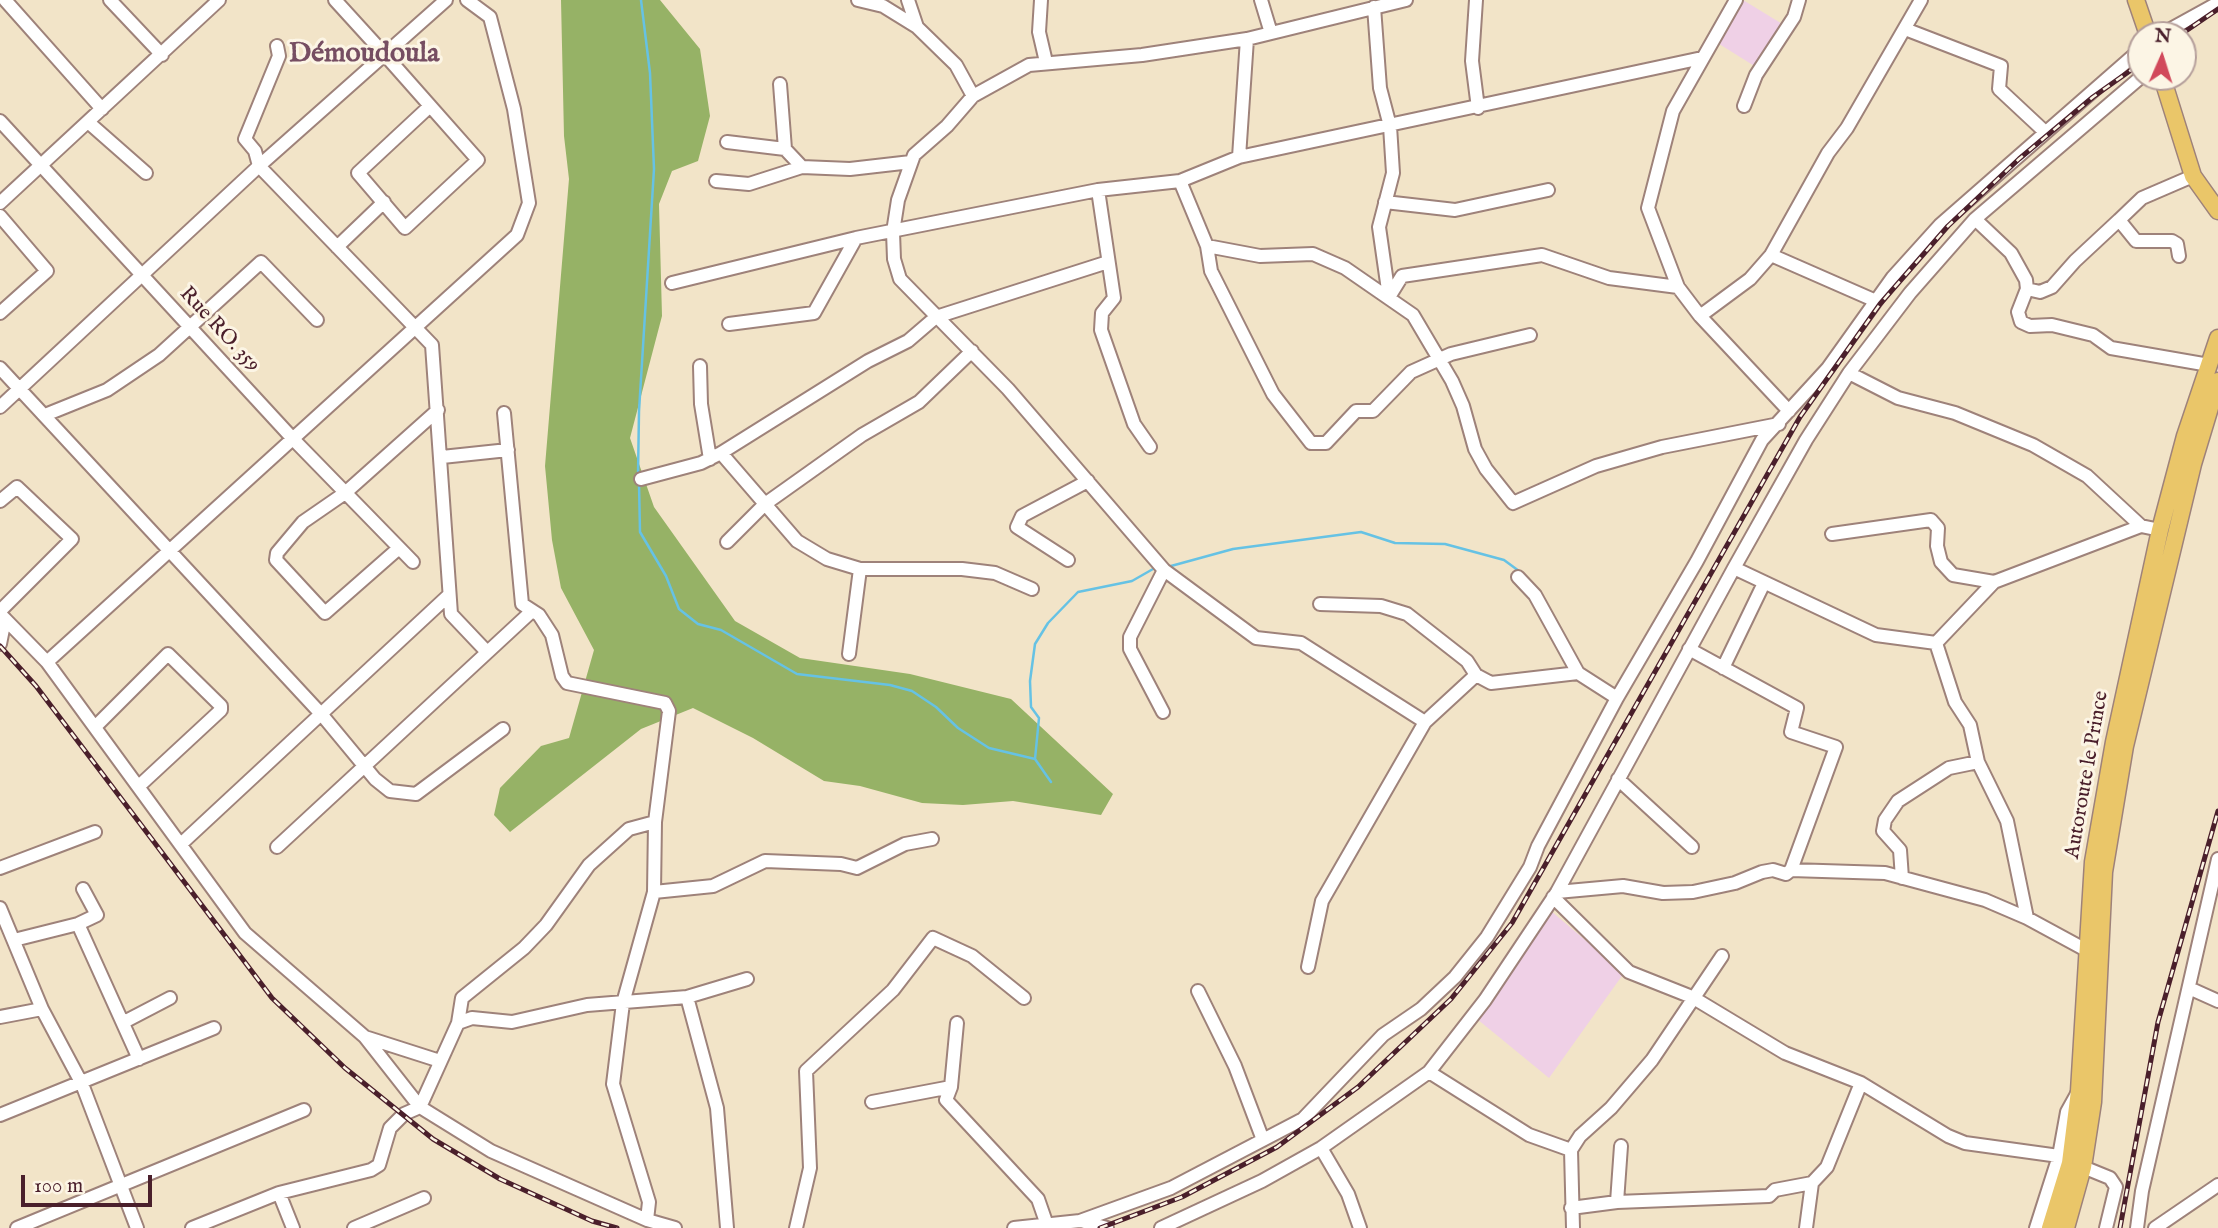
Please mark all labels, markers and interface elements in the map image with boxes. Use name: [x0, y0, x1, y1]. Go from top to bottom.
north arrow: [2127, 21, 2197, 91]
text: N: [2154, 25, 2172, 49]
district label: Démoudoula: [289, 38, 439, 72]
street label: Rue RO. 359: [173, 282, 265, 378]
street label: Autoroute le Prince: [2061, 689, 2115, 861]
scale bar: [24, 1162, 156, 1206]
text: 100 m: [34, 1173, 83, 1200]

